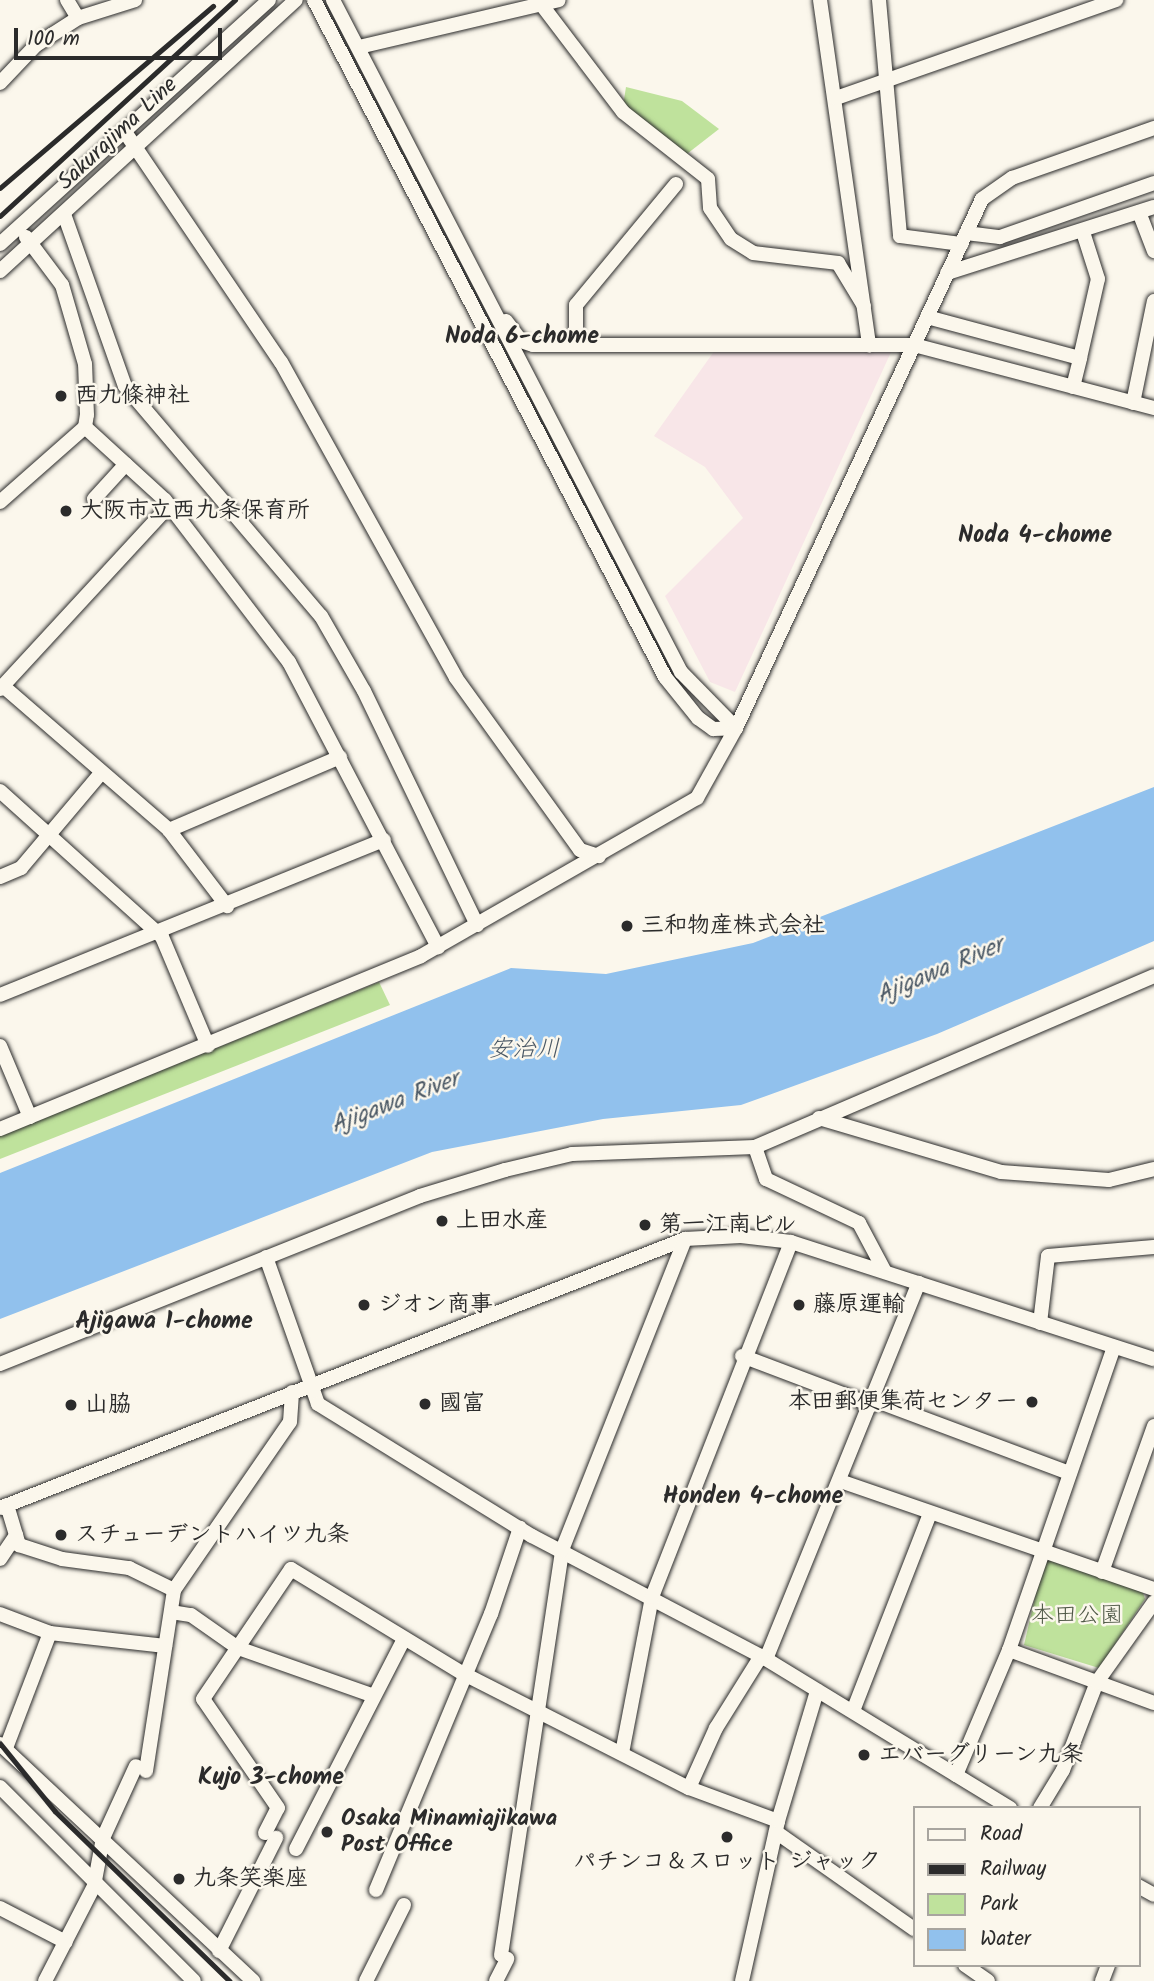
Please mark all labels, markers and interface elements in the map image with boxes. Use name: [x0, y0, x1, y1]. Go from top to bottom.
scale bar: [18, 14, 226, 58]
text: 100 m: [27, 23, 80, 56]
street label: Sakurajima Line: [52, 72, 184, 196]
district label: Noda 6-chome: [445, 323, 599, 351]
place label: 西九條神社: [75, 382, 190, 410]
marker: 西九條神社: [53, 388, 69, 404]
place label: 大阪市立西九条保育所: [80, 497, 310, 525]
marker: 大阪市立西九条保育所: [58, 503, 74, 519]
district label: Noda 4-chome: [958, 522, 1112, 550]
place label: 三和物産株式会社: [641, 912, 825, 940]
marker: 三和物産株式会社: [619, 918, 635, 934]
water label: Ajigawa River: [872, 931, 1008, 1011]
water label: 安治川: [488, 1036, 560, 1064]
water label: Ajigawa River: [327, 1065, 463, 1141]
place label: 上田水産: [456, 1207, 548, 1235]
place label: 第一江南ビル: [659, 1211, 797, 1239]
marker: 上田水産: [434, 1213, 450, 1229]
marker: 第一江南ビル: [637, 1217, 653, 1233]
place label: ジオン商事: [378, 1291, 493, 1319]
place label: 藤原運輸: [813, 1291, 905, 1319]
marker: ジオン商事: [356, 1297, 372, 1313]
marker: 藤原運輸: [791, 1297, 807, 1313]
district label: Ajigawa 1-chome: [75, 1308, 253, 1336]
place label: 本田郵便集荷センター: [788, 1388, 1018, 1416]
place label: 國富: [439, 1390, 485, 1418]
place label: 山脇: [85, 1391, 131, 1419]
marker: 本田郵便集荷センター: [1024, 1394, 1040, 1410]
marker: 國富: [417, 1396, 433, 1412]
marker: 山脇: [63, 1397, 79, 1413]
district label: Honden 4-chome: [663, 1483, 843, 1511]
place label: スチューデントハイツ九条: [75, 1521, 351, 1549]
marker: スチューデントハイツ九条: [53, 1527, 69, 1543]
park label: 本田公園: [1031, 1602, 1123, 1630]
place label: エバーグリーン九条: [878, 1741, 1085, 1769]
marker: エバーグリーン九条: [856, 1747, 872, 1763]
district label: Kujo 3-chome: [198, 1764, 344, 1792]
place label: Osaka Minamiajikawa Post Office: [341, 1805, 557, 1859]
legend: [912, 1806, 1140, 1967]
text: Road: [980, 1818, 1022, 1851]
marker: Osaka Minamiajikawa Post Office: [319, 1824, 335, 1840]
marker: パチンコ＆スロット ジャック: [719, 1829, 735, 1845]
place label: パチンコ＆スロット ジャック: [573, 1848, 881, 1876]
text: Railway: [980, 1853, 1046, 1886]
place label: 九条笑楽座: [193, 1865, 308, 1893]
marker: 九条笑楽座: [171, 1871, 187, 1887]
text: Park: [980, 1888, 1018, 1921]
text: Water: [980, 1923, 1031, 1956]

